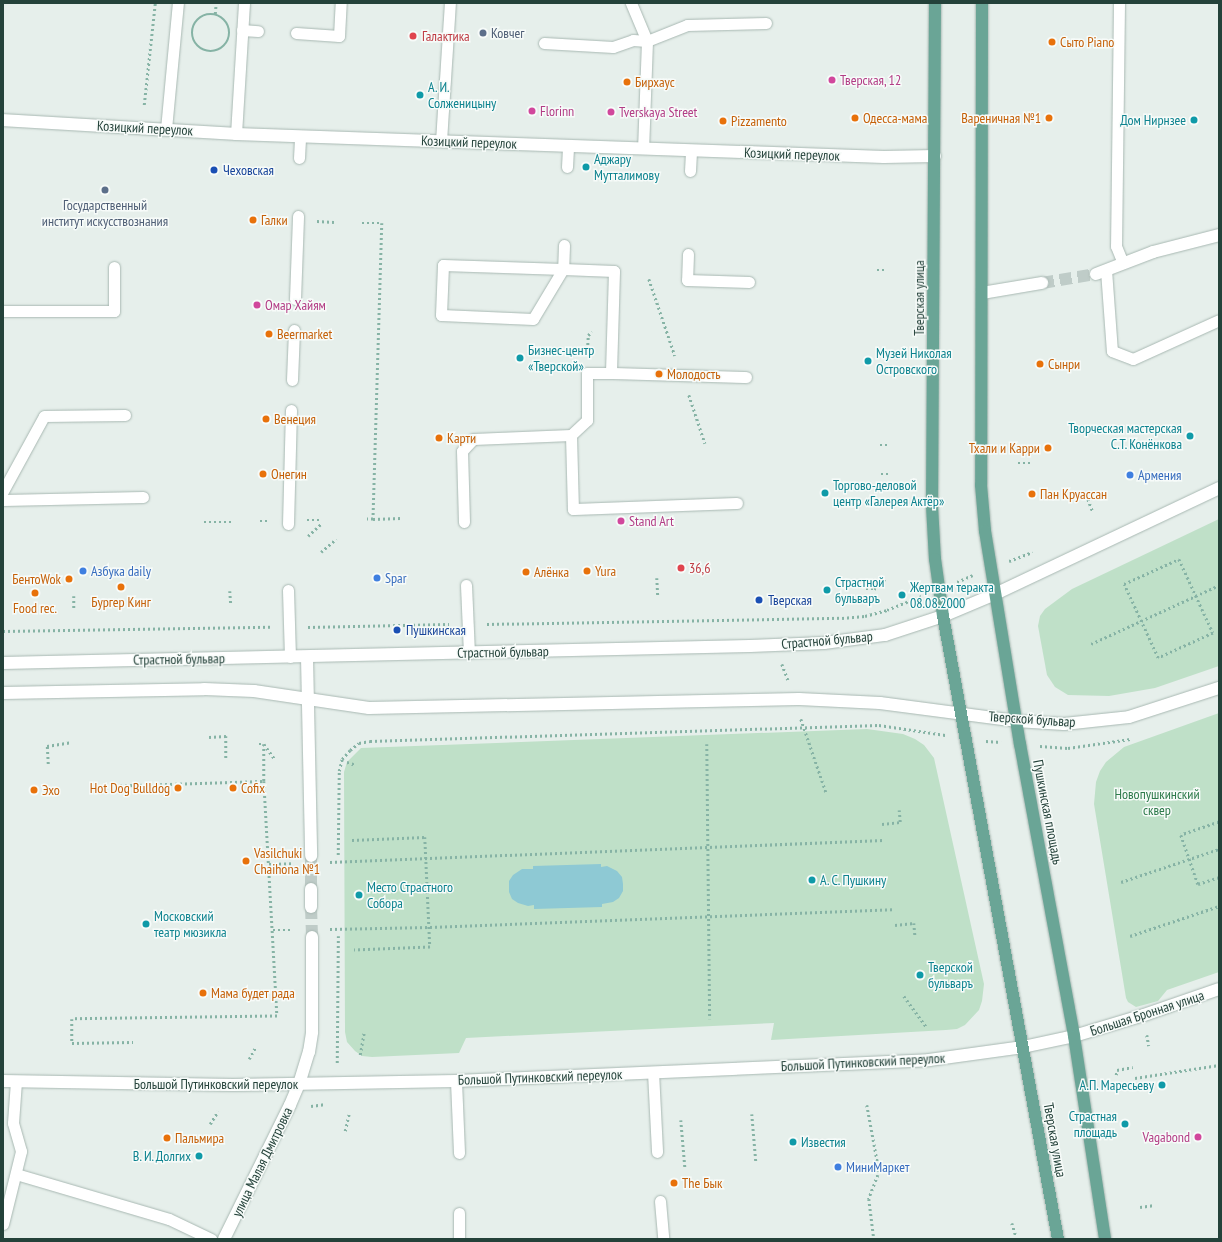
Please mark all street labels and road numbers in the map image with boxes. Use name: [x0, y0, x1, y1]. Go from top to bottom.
street label: Козицкий переулок: [97, 117, 193, 139]
street label: Козицкий переулок: [421, 132, 517, 152]
street label: Козицкий переулок: [744, 144, 840, 164]
street label: Тверская улица: [911, 260, 927, 336]
street label: Страстной бульвар: [781, 628, 873, 652]
street label: Страстной бульвар: [457, 643, 549, 661]
street label: Страстной бульвар: [133, 650, 225, 668]
street label: Тверской бульвар: [988, 708, 1076, 730]
street label: Пушкинская площадь: [1030, 758, 1066, 866]
street label: Большая Бронная улица: [1088, 987, 1206, 1039]
street label: Большой Путинковский переулок: [780, 1049, 946, 1075]
street label: Большой Путинковский переулок: [457, 1066, 623, 1088]
street label: Большой Путинковский переулок: [134, 1076, 298, 1092]
street label: Тверская улица: [1040, 1101, 1070, 1179]
street label: улица Малая Дмитровка: [228, 1104, 296, 1220]

